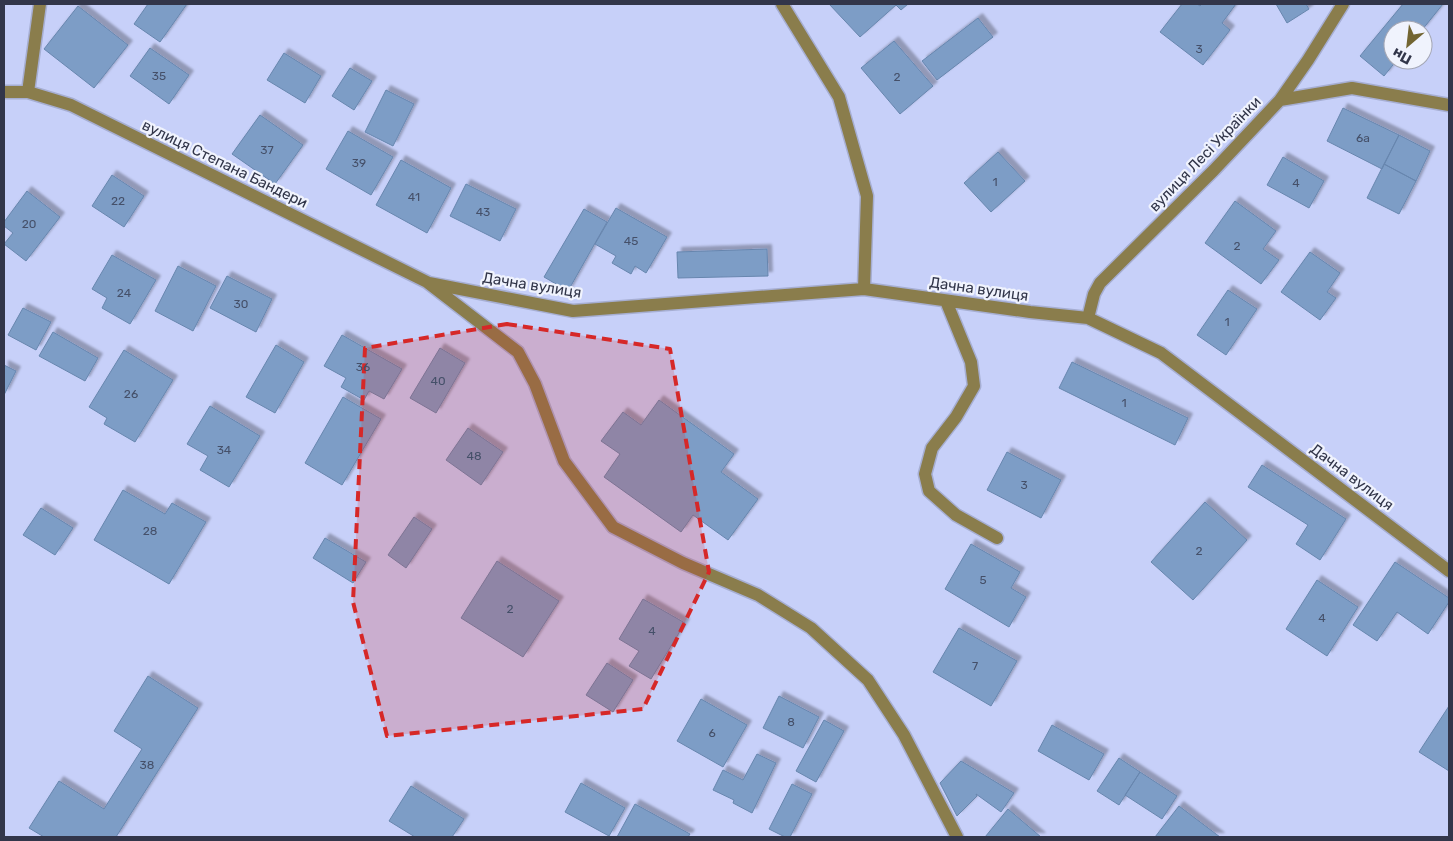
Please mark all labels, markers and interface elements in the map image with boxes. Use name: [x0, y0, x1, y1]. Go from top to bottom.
north arrow: [1383, 20, 1433, 70]
house number: 3: [1195, 42, 1203, 56]
text: Пн: [1390, 44, 1415, 68]
house number: 35: [152, 69, 166, 83]
house number: 2: [893, 70, 901, 84]
street label: вулиця Лесі Українки: [1145, 93, 1265, 215]
street label: вулиця Степана Бандери: [139, 116, 311, 212]
house number: 6а: [1356, 131, 1370, 145]
house number: 37: [260, 143, 274, 157]
house number: 39: [352, 156, 366, 170]
house number: 1: [992, 175, 998, 189]
house number: 4: [1292, 176, 1300, 190]
house number: 41: [408, 190, 420, 204]
house number: 22: [111, 194, 125, 208]
house number: 43: [476, 205, 490, 219]
house number: 20: [22, 217, 36, 231]
house number: 45: [624, 234, 638, 248]
house number: 2: [1233, 239, 1241, 253]
street label: Дачна вулиця: [481, 268, 583, 302]
street label: Дачна вулиця: [928, 273, 1030, 305]
house number: 24: [117, 286, 132, 300]
house number: 30: [234, 297, 248, 311]
house number: 1: [1224, 315, 1230, 329]
house number: 36: [356, 360, 370, 374]
house number: 40: [430, 374, 446, 388]
house number: 26: [124, 387, 138, 401]
house number: 1: [1121, 396, 1127, 410]
street label: Дачна вулиця: [1307, 440, 1397, 514]
house number: 34: [217, 443, 232, 457]
house number: 48: [466, 449, 482, 463]
house number: 3: [1020, 478, 1028, 492]
house number: 28: [143, 524, 157, 538]
house number: 2: [1195, 544, 1203, 558]
house number: 5: [979, 573, 987, 587]
house number: 2: [506, 602, 514, 616]
house number: 4: [1318, 611, 1326, 625]
house number: 4: [648, 624, 656, 638]
house number: 7: [972, 659, 978, 673]
house number: 8: [787, 715, 795, 729]
house number: 6: [708, 726, 716, 740]
house number: 38: [140, 758, 154, 772]

